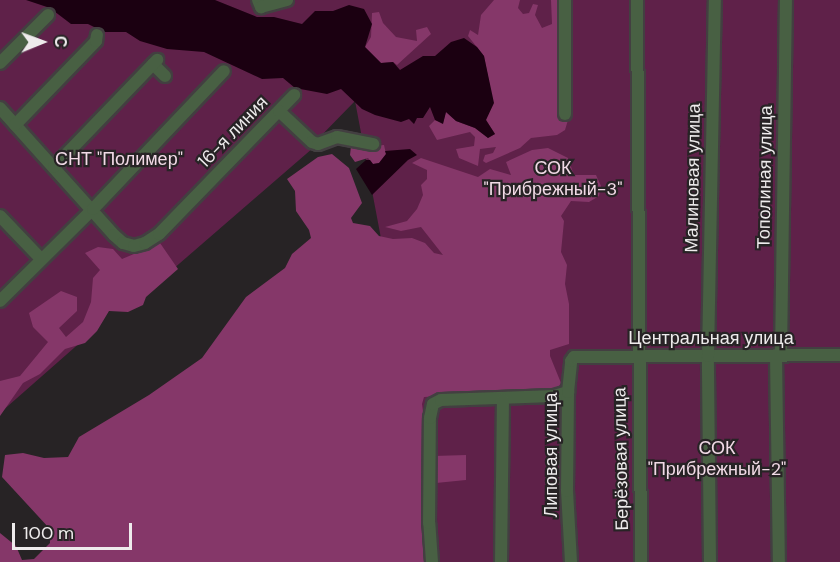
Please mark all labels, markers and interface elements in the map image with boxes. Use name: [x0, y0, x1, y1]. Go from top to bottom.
north arrow: [12, 12, 72, 72]
text: С: [50, 36, 71, 48]
street label: 16-я линия: [193, 92, 273, 172]
street label: Малиновая улица: [681, 103, 705, 253]
street label: Тополиная улица: [753, 105, 777, 249]
park label: СНТ "Полимер": [55, 148, 183, 170]
park label: СОК "Прибрежный-3": [484, 158, 622, 201]
street label: Центральная улица: [628, 327, 794, 349]
street label: Берёзовая улица: [609, 387, 633, 531]
street label: Липовая улица: [540, 392, 562, 518]
park label: СОК "Прибрежный-2": [648, 438, 786, 480]
scale bar: [15, 511, 135, 549]
text: 100 m: [23, 521, 74, 545]

